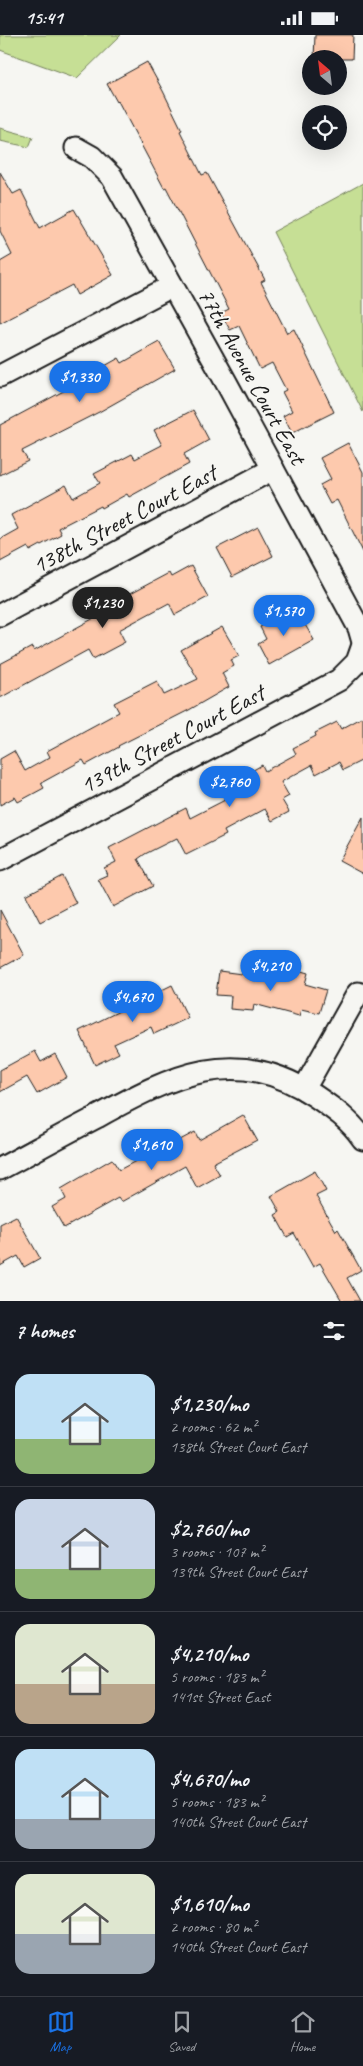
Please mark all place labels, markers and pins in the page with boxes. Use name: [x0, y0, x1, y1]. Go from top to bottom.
pin: $1,330: [39, 361, 121, 403]
pin: $1,230: [62, 587, 144, 629]
pin: $1,570: [243, 595, 325, 637]
pin: $2,760: [189, 765, 271, 808]
pin: $4,210: [230, 949, 312, 992]
pin: $4,670: [92, 981, 174, 1023]
pin: $1,610: [111, 1129, 193, 1171]

